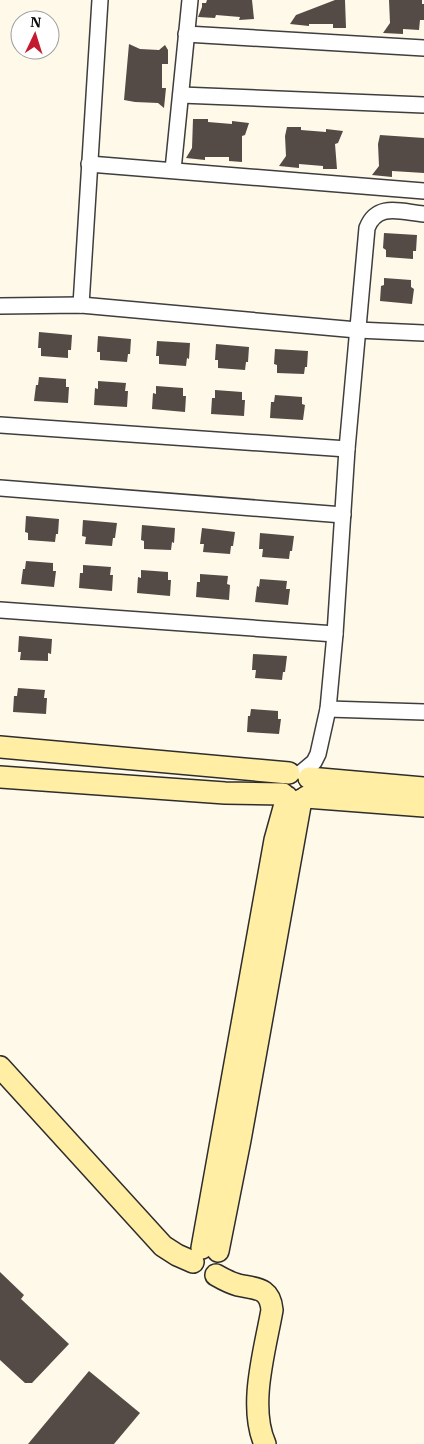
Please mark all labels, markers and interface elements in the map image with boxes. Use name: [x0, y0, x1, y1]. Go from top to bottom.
north arrow: [10, 10, 60, 60]
text: N: [30, 13, 42, 31]

